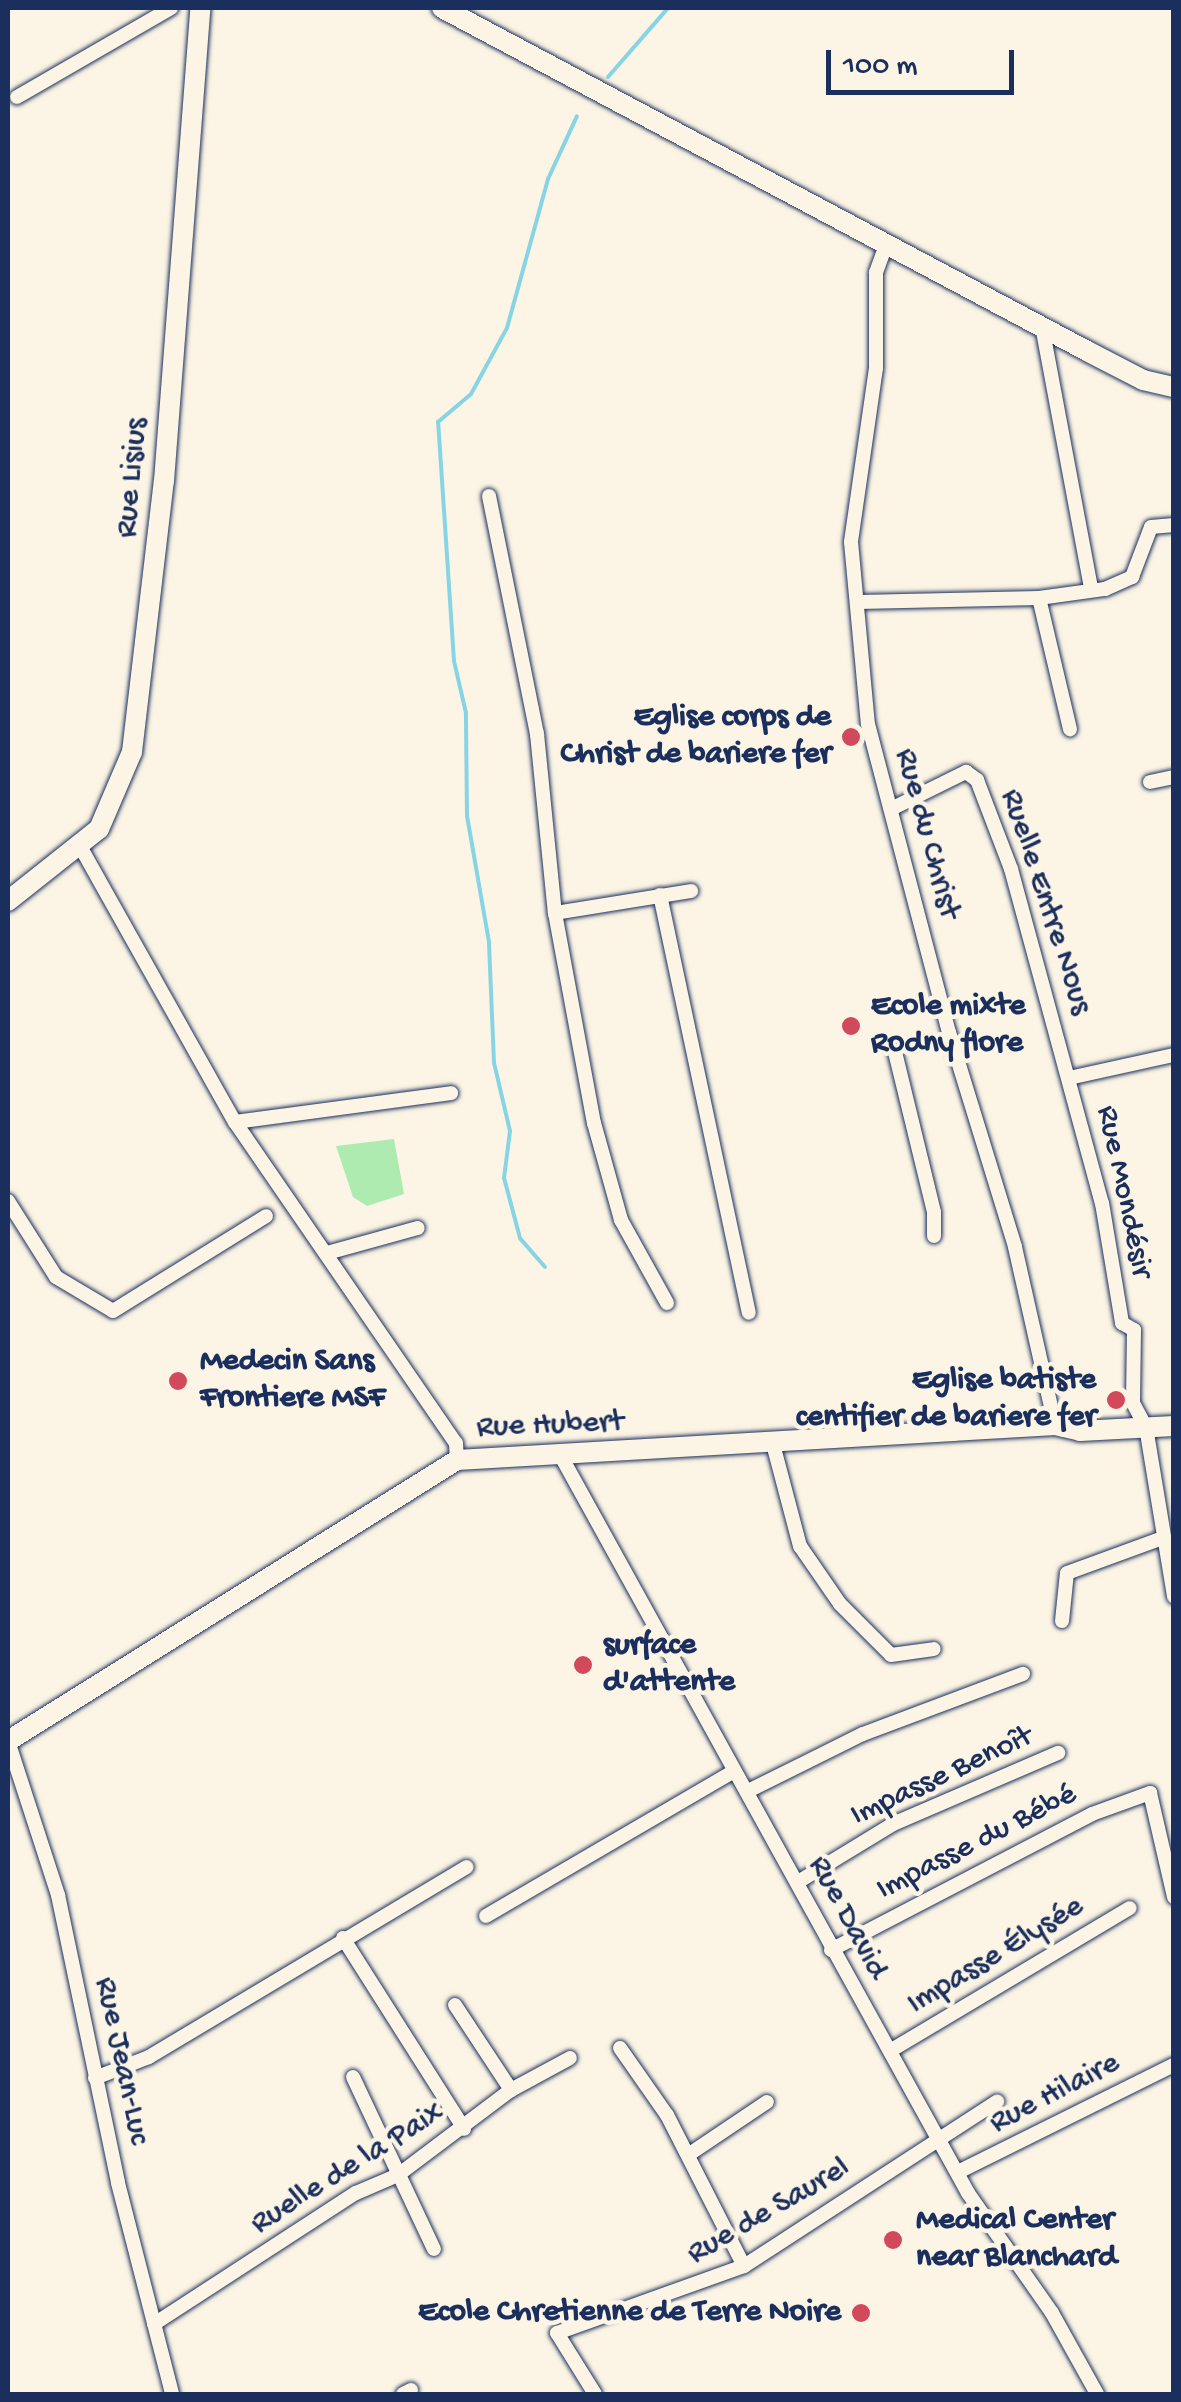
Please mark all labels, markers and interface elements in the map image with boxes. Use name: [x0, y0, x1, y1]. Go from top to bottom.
scale bar: [831, 30, 1018, 92]
text: 100 m: [843, 50, 918, 85]
street label: Rue Lisius: [109, 417, 157, 539]
place label: Eglise corps de Christ de bariere fer: [560, 700, 831, 775]
marker: Eglise corps de Christ de bariere fer: [840, 726, 862, 748]
street label: Rue du Christ: [885, 745, 967, 923]
street label: Ruelle Entre Nous: [991, 785, 1099, 1019]
place label: Ecole mixte Rodny flore: [871, 989, 1026, 1064]
marker: Ecole mixte Rodny flore: [840, 1015, 862, 1037]
street label: Rue Mondésir: [1086, 1102, 1160, 1282]
place label: Medecin Sans Frontiere MSF: [200, 1344, 385, 1419]
place label: Eglise batiste centifier de bariere fer: [796, 1363, 1096, 1438]
marker: Medecin Sans Frontiere MSF: [165, 1368, 191, 1394]
marker: Eglise batiste centifier de bariere fer: [1105, 1389, 1127, 1411]
street label: Rue Hubert: [476, 1404, 624, 1448]
place label: surface d'attente: [603, 1628, 735, 1703]
marker: surface d'attente: [572, 1654, 594, 1676]
street label: Impasse Benoît: [845, 1718, 1039, 1836]
street label: Impasse du Bébé: [871, 1776, 1083, 1910]
street label: Rue David: [799, 1850, 895, 1986]
street label: Impasse Élysée: [901, 1888, 1091, 2024]
street label: Rue Jean-Luc: [85, 1974, 157, 2148]
street label: Rue Hilaire: [984, 2045, 1126, 2143]
street label: Ruelle de la Paix: [244, 2094, 452, 2244]
street label: Rue de Saurel: [681, 2150, 857, 2274]
place label: Medical Center near Blanchard: [916, 2203, 1117, 2278]
marker: Medical Center near Blanchard: [880, 2227, 906, 2253]
place label: Ecole Chretienne de Terre Noire: [418, 2294, 841, 2332]
marker: Ecole Chretienne de Terre Noire: [850, 2302, 872, 2324]

